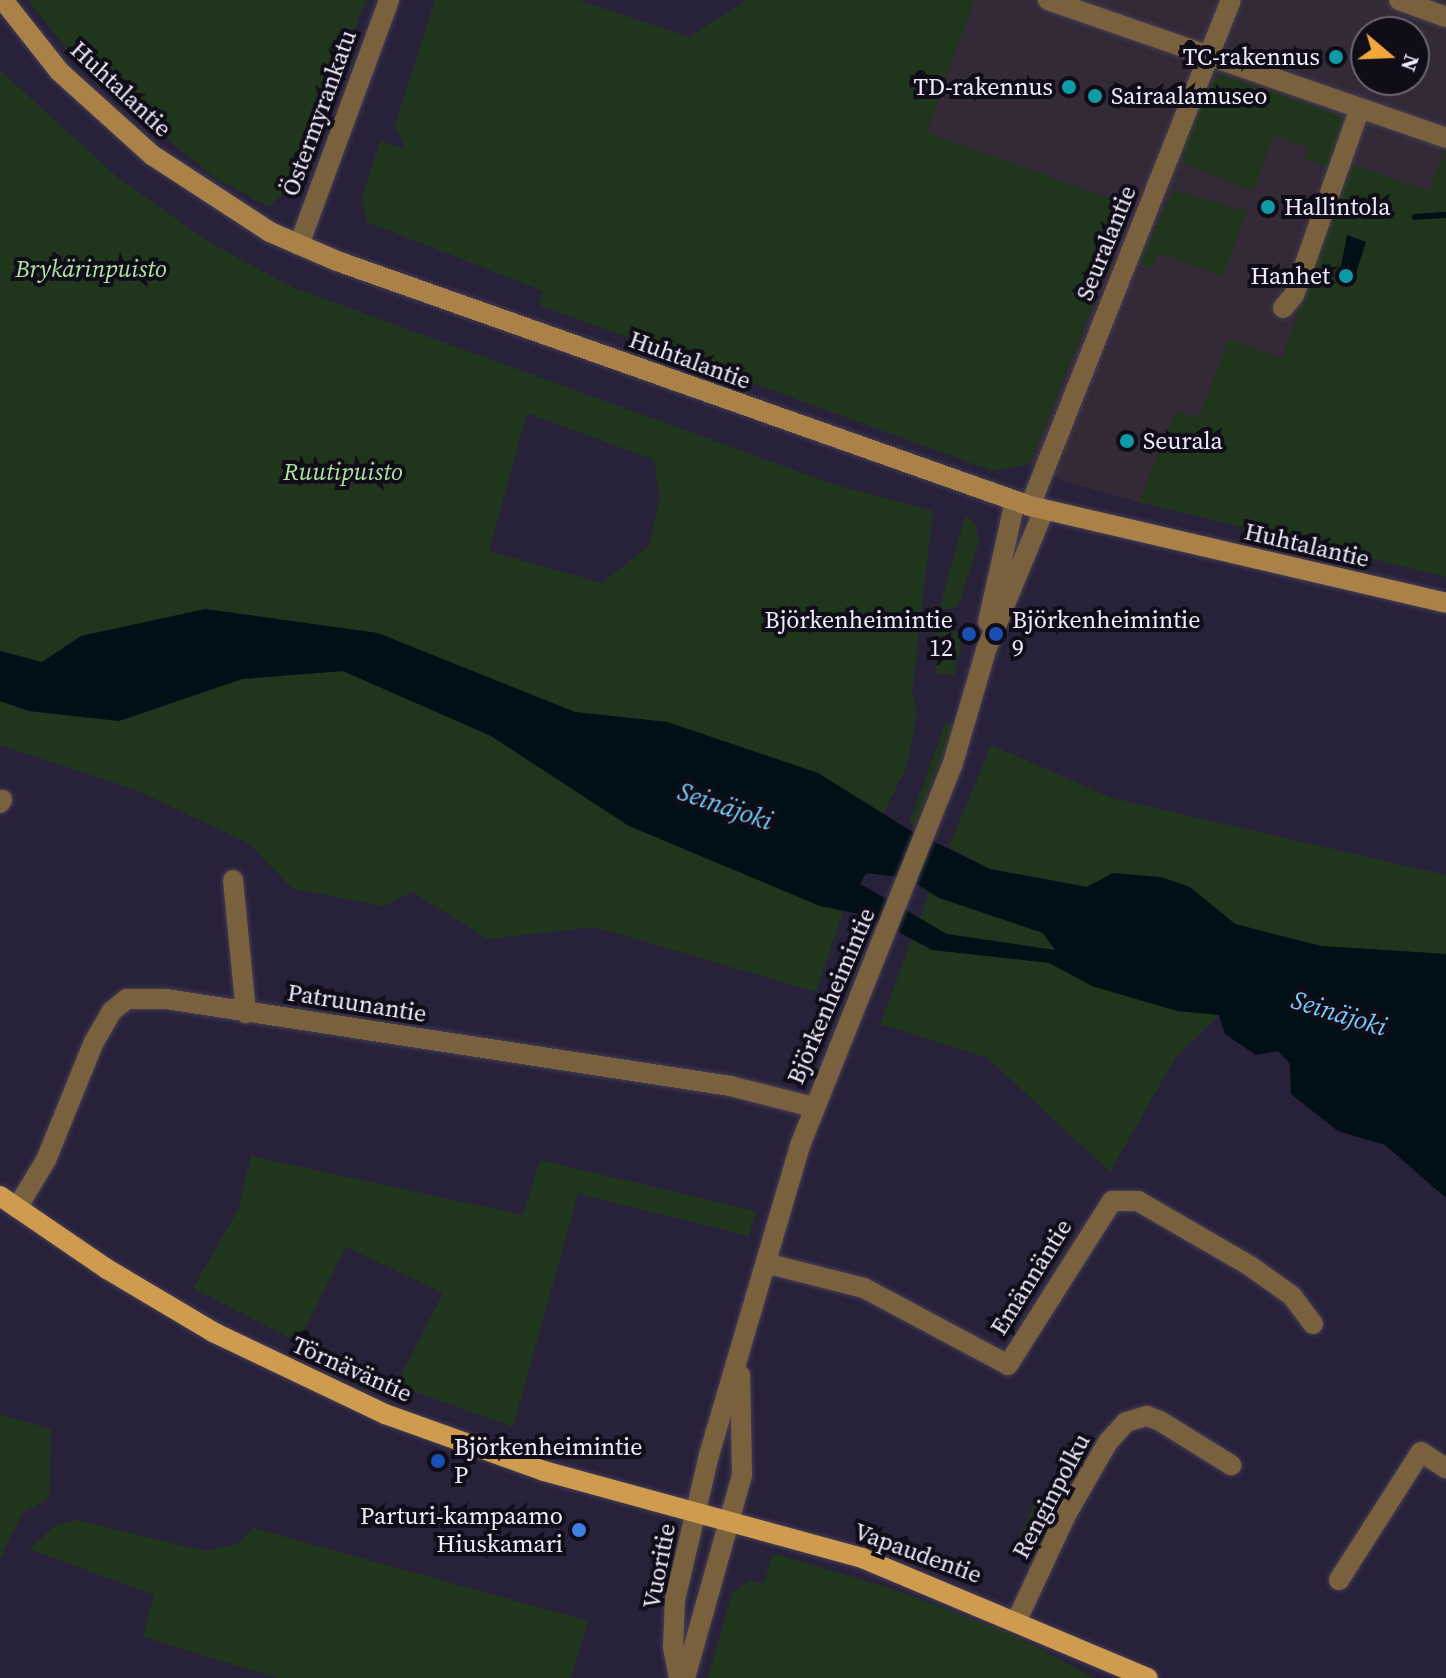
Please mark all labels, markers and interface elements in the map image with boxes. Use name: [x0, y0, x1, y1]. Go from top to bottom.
north arrow: [1350, 16, 1430, 96]
street label: Östermyrankatu: [276, 26, 362, 200]
street label: Huhtalantie: [65, 35, 177, 143]
place label: TC-rakennus: [1183, 43, 1320, 71]
marker: TC-rakennus: [1327, 48, 1345, 66]
text: N: [1394, 51, 1428, 76]
place label: TD-rakennus: [914, 73, 1053, 101]
marker: TD-rakennus: [1060, 78, 1078, 96]
place label: Sairaalamuseo: [1111, 82, 1267, 110]
marker: Sairaalamuseo: [1086, 87, 1104, 105]
street label: Seuralantie: [1070, 181, 1142, 305]
place label: Hallintola: [1284, 193, 1390, 221]
marker: Hallintola: [1259, 198, 1277, 216]
park label: Brykärinpuisto: [15, 255, 167, 283]
place label: Hanhet: [1250, 262, 1330, 290]
marker: Hanhet: [1337, 267, 1355, 285]
street label: Huhtalantie: [625, 325, 755, 395]
place label: Seurala: [1143, 427, 1223, 455]
marker: Seurala: [1118, 432, 1136, 450]
park label: Ruutipuisto: [283, 458, 403, 486]
street label: Huhtalantie: [1242, 517, 1372, 573]
place label: Björkenheimintie 12: [765, 606, 953, 662]
place label: Björkenheimintie 9: [1012, 606, 1200, 662]
marker: Björkenheimintie 12: [960, 625, 978, 643]
marker: Björkenheimintie 9: [987, 625, 1005, 643]
water label: Seinäjoki: [674, 776, 776, 838]
street label: Björkenheimintie: [781, 904, 881, 1088]
street label: Patruunantie: [285, 978, 429, 1028]
water label: Seinäjoki: [1287, 985, 1391, 1043]
street label: Emännäntie: [984, 1214, 1078, 1340]
street label: Törnäväntie: [288, 1330, 416, 1408]
street label: Renginpolku: [1006, 1429, 1096, 1563]
place label: Björkenheimintie P: [454, 1433, 642, 1489]
marker: Björkenheimintie P: [429, 1452, 447, 1470]
place label: Parturi-kampaamo Hiuskamari: [360, 1502, 563, 1558]
street label: Vapaudentie: [850, 1517, 986, 1589]
marker: Parturi-kampaamo Hiuskamari: [570, 1521, 588, 1539]
street label: Vuoritie: [637, 1521, 681, 1611]

